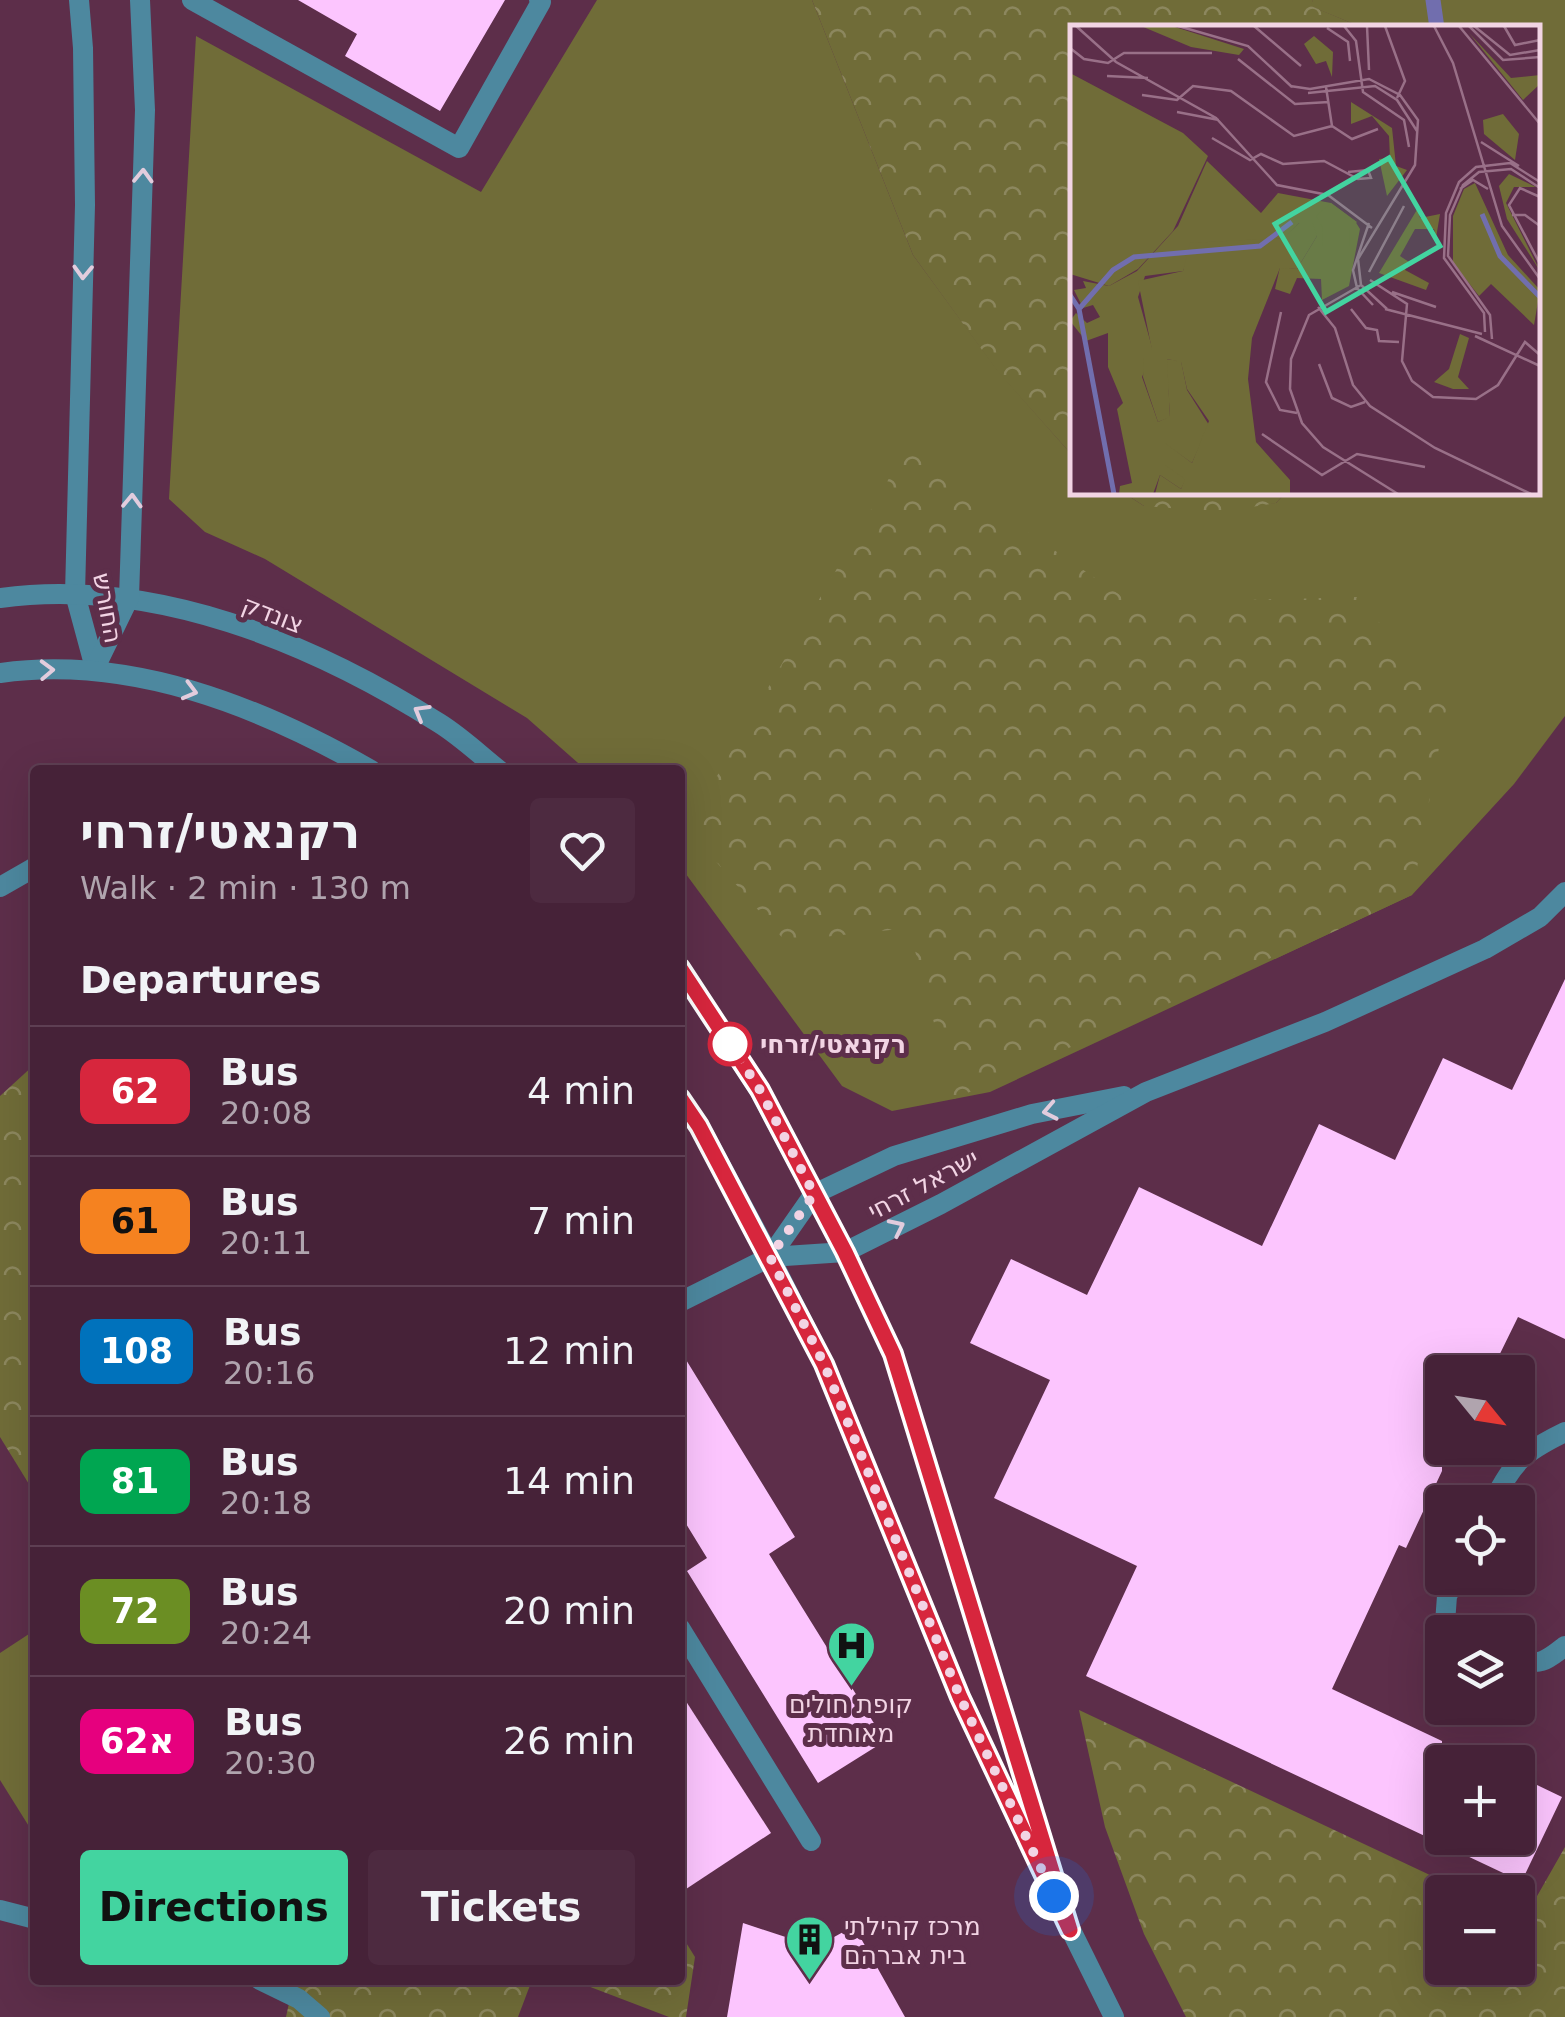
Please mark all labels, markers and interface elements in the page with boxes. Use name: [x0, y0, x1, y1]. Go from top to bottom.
inset map: [1070, 25, 1540, 495]
one-way arrow: [132, 167, 153, 183]
one-way arrow: [73, 265, 94, 281]
one-way arrow: [122, 492, 143, 508]
street label: החורש: [87, 570, 128, 646]
street label: צונדק: [238, 590, 307, 639]
one-way arrow: [40, 659, 56, 680]
one-way arrow: [181, 679, 198, 700]
one-way arrow: [413, 705, 431, 724]
button: heart: [530, 798, 635, 903]
text: רקנאטי/זרחי: [80, 803, 360, 859]
text: Walk · 2 min · 130 m: [80, 869, 411, 907]
text: Departures: [80, 958, 321, 1002]
marker: רקנאטי/זרחי: [709, 1023, 751, 1065]
place label: רקנאטי/זרחי: [760, 1030, 906, 1059]
text: Bus: [220, 1050, 299, 1094]
text: 4 min: [527, 1069, 635, 1113]
text: 62: [111, 1071, 159, 1111]
text: 20:08: [220, 1094, 312, 1132]
one-way arrow: [1042, 1099, 1059, 1120]
street label: ישראל זרחי: [863, 1143, 983, 1226]
text: Bus: [220, 1180, 299, 1224]
text: 7 min: [527, 1199, 635, 1243]
text: 61: [111, 1201, 159, 1241]
one-way arrow: [887, 1219, 905, 1239]
text: 20:11: [220, 1224, 312, 1262]
text: Bus: [223, 1310, 302, 1354]
text: 12 min: [503, 1329, 635, 1373]
text: 108: [100, 1331, 173, 1371]
text: 20:16: [223, 1354, 315, 1392]
north arrow: [1425, 1355, 1535, 1465]
map controls: [1425, 1355, 1535, 1985]
text: Bus: [220, 1440, 299, 1484]
text: 14 min: [503, 1459, 635, 1503]
text: 81: [111, 1461, 159, 1501]
text: 20:18: [220, 1484, 312, 1522]
button: locate: [1425, 1485, 1535, 1595]
text: Bus: [220, 1570, 299, 1614]
text: 20 min: [503, 1589, 635, 1633]
text: 72: [111, 1591, 159, 1631]
text: 20:24: [220, 1614, 312, 1652]
button: layers: [1425, 1615, 1535, 1725]
hospital icon: קופת חולים מאוחדת: [825, 1620, 877, 1688]
place label: קופת חולים מאוחדת: [789, 1690, 913, 1748]
text: Bus: [224, 1700, 303, 1744]
text: 26 min: [503, 1719, 635, 1763]
text: 62א: [100, 1721, 174, 1761]
text: 20:30: [224, 1744, 316, 1782]
button: +: [1425, 1745, 1535, 1855]
button: Directions: [80, 1850, 348, 1965]
button: Tickets: [368, 1850, 635, 1965]
your location: [1029, 1871, 1079, 1921]
button: −: [1425, 1875, 1535, 1985]
place label: מרכז קהילתי בית אברהם: [844, 1912, 981, 1970]
building icon: מרכז קהילתי בית אברהם: [783, 1914, 835, 1982]

